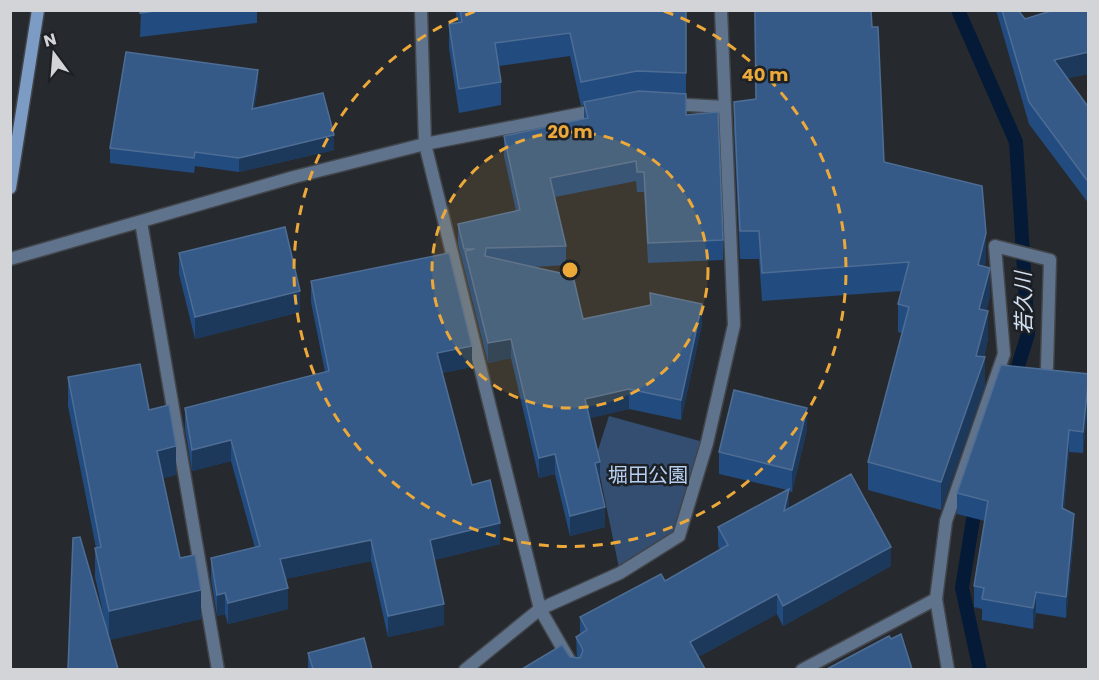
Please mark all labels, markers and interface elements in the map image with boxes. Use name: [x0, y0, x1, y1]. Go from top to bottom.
north arrow: [24, 24, 84, 84]
text: N: [41, 27, 59, 53]
text: 40 m: [742, 62, 788, 87]
text: 20 m: [548, 119, 592, 144]
centre of rings: [560, 260, 580, 280]
water label: 若久川: [1008, 269, 1039, 335]
park label: 堀田公園: [608, 461, 688, 489]

